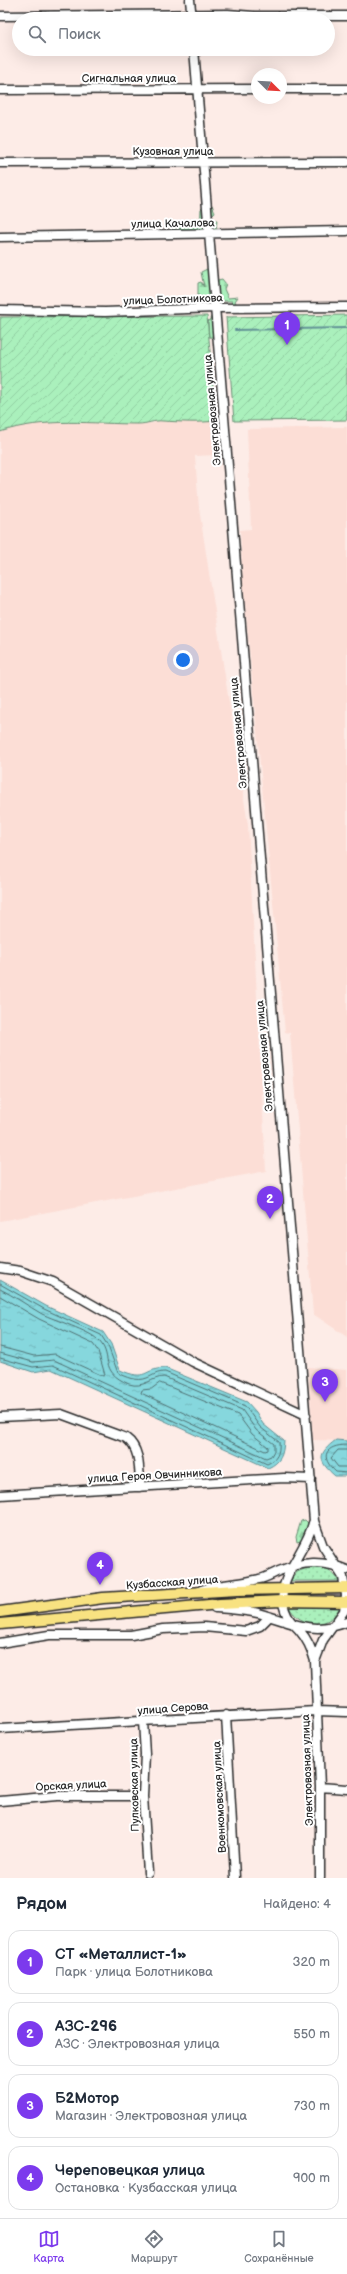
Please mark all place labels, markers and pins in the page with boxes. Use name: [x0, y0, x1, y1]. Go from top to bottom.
pin: 1: [274, 312, 300, 345]
pin: 2: [257, 1186, 283, 1219]
pin: 3: [312, 1369, 338, 1402]
pin: 4: [87, 1552, 113, 1585]

